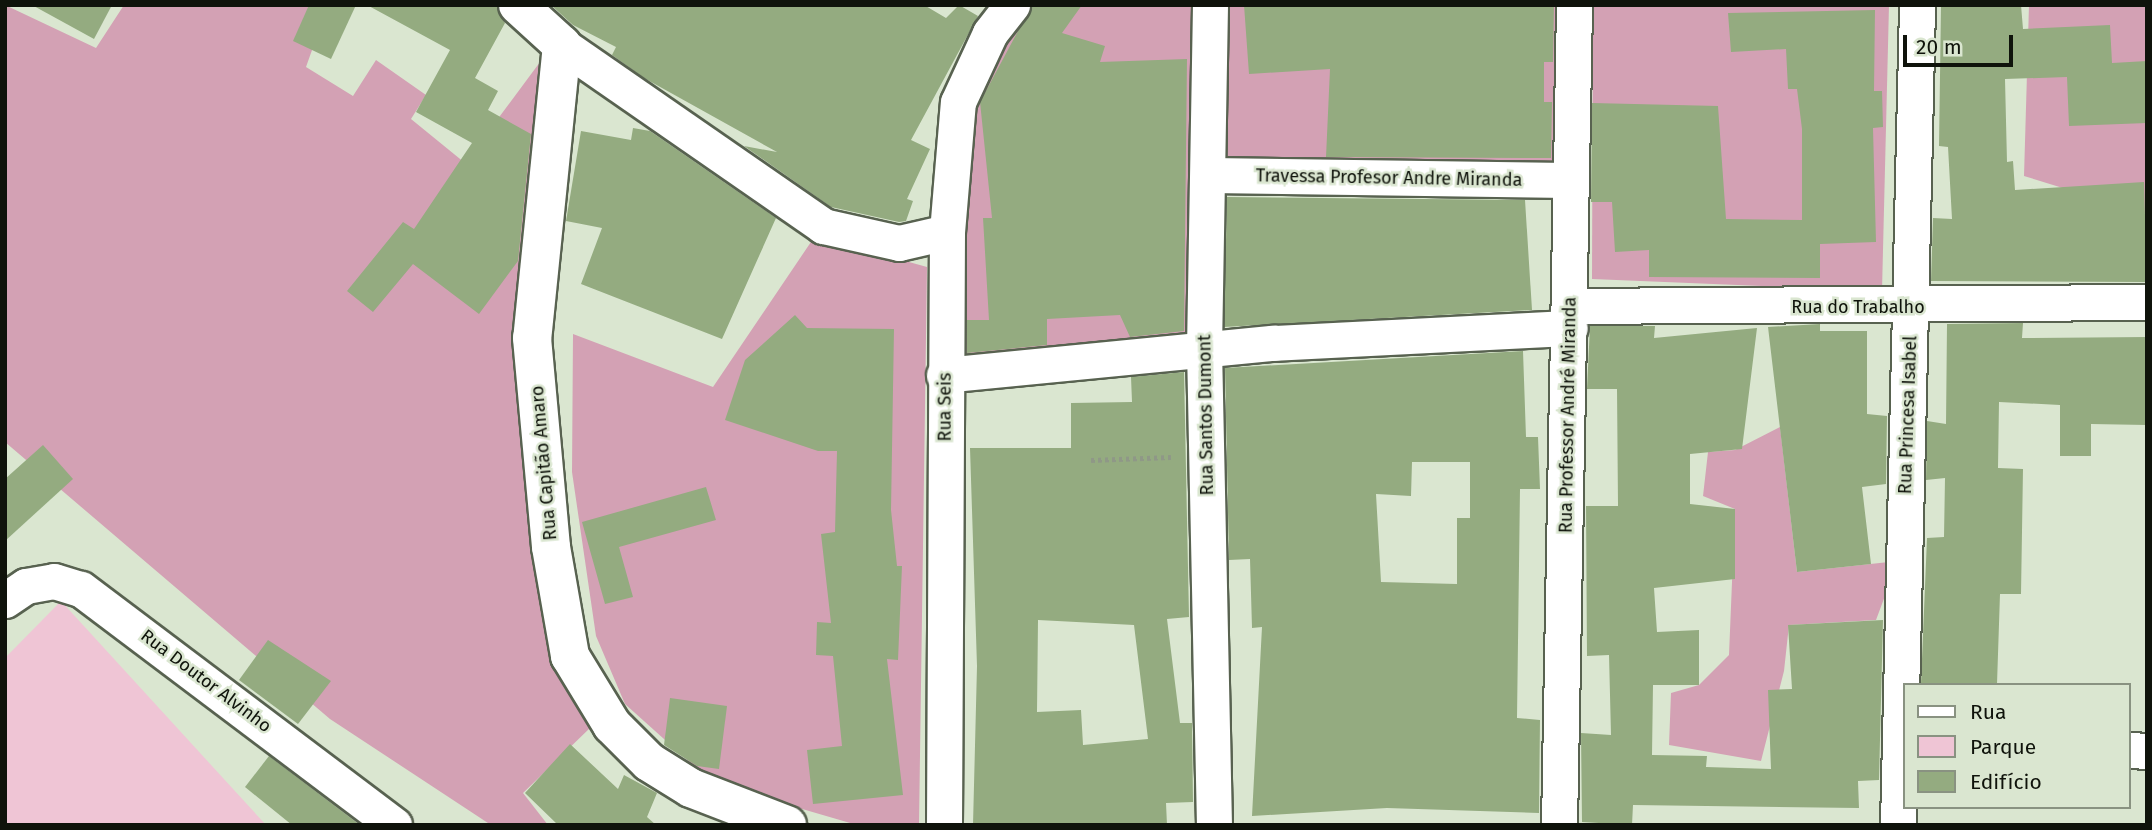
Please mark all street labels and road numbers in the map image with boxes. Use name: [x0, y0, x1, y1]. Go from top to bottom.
street label: Travessa Profesor Andre Miranda: [1256, 165, 1522, 191]
street label: Rua do Trabalho: [1791, 296, 1925, 318]
street label: Rua Professor André Miranda: [1555, 297, 1581, 533]
street label: Rua Santos Dumont: [1194, 334, 1218, 496]
street label: Rua Princesa Isabel: [1894, 335, 1922, 495]
street label: Rua Seis: [934, 372, 956, 442]
street label: Rua Capitão Amaro: [526, 385, 562, 541]
street label: Rua Doutor Alvinho: [136, 625, 276, 737]

